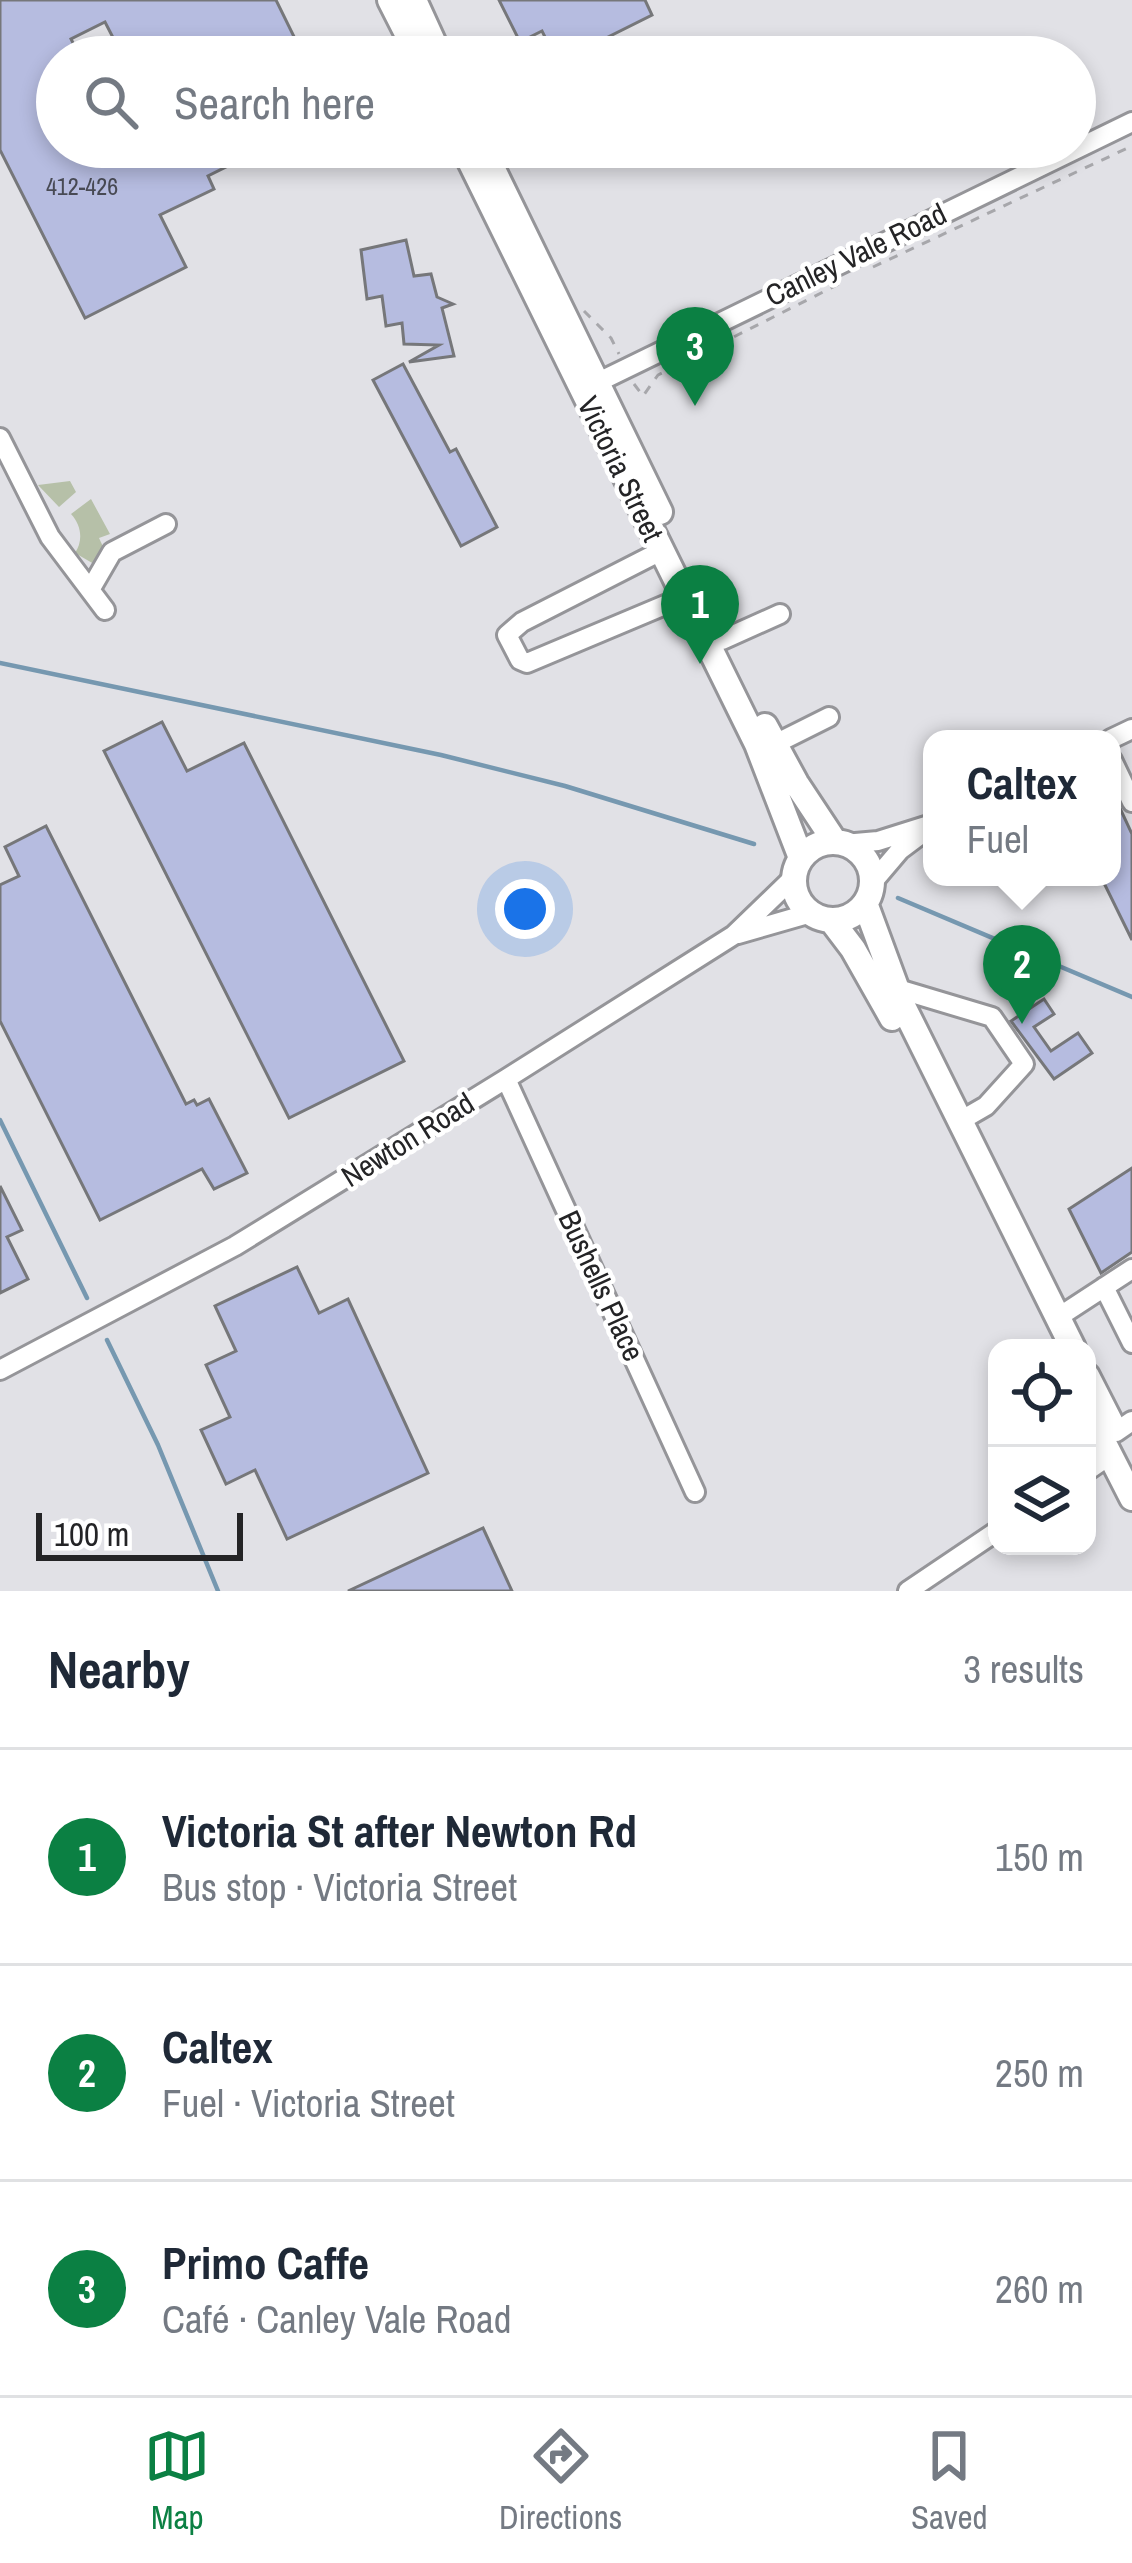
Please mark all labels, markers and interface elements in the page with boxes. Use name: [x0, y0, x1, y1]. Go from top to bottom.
search box: [36, 36, 1096, 168]
icon: search: [78, 69, 144, 135]
text: Search here: [174, 72, 375, 133]
house number: 412-426: [46, 170, 118, 202]
street label: Canley Vale Road: [758, 193, 953, 315]
pin: 3: [656, 307, 734, 406]
street label: Victoria Street: [569, 389, 673, 548]
pin: 1: [661, 565, 739, 664]
popup: [923, 730, 1121, 886]
text: Caltex: [967, 752, 1077, 813]
text: Fuel: [967, 813, 1029, 865]
your location: [495, 879, 555, 939]
pin: 2: [983, 925, 1061, 1024]
street label: Newton Road: [334, 1083, 481, 1196]
street label: Bushells Place: [550, 1204, 654, 1367]
map controls: [988, 1339, 1096, 1555]
button: locate: [988, 1339, 1096, 1447]
button: layers: [988, 1447, 1096, 1555]
scale bar: [36, 1507, 243, 1560]
text: 100 m: [54, 1512, 129, 1556]
text: Nearby: [48, 1635, 190, 1704]
text: 3 results: [963, 1643, 1084, 1695]
text: Victoria St after Newton Rd: [162, 1800, 637, 1861]
text: 1: [78, 1831, 96, 1883]
text: 150 m: [995, 1831, 1084, 1883]
text: Bus stop · Victoria Street: [162, 1861, 517, 1913]
text: Caltex: [162, 2016, 273, 2077]
text: 2: [78, 2047, 96, 2099]
text: 250 m: [995, 2047, 1084, 2099]
text: Fuel · Victoria Street: [162, 2077, 455, 2129]
text: Primo Caffe: [162, 2232, 369, 2293]
text: 3: [78, 2263, 96, 2315]
text: 260 m: [995, 2263, 1084, 2315]
text: Café · Canley Vale Road: [162, 2293, 512, 2345]
tab: Map: [144, 2423, 210, 2539]
tab: Directions: [499, 2423, 622, 2539]
tab: Saved: [911, 2423, 988, 2539]

